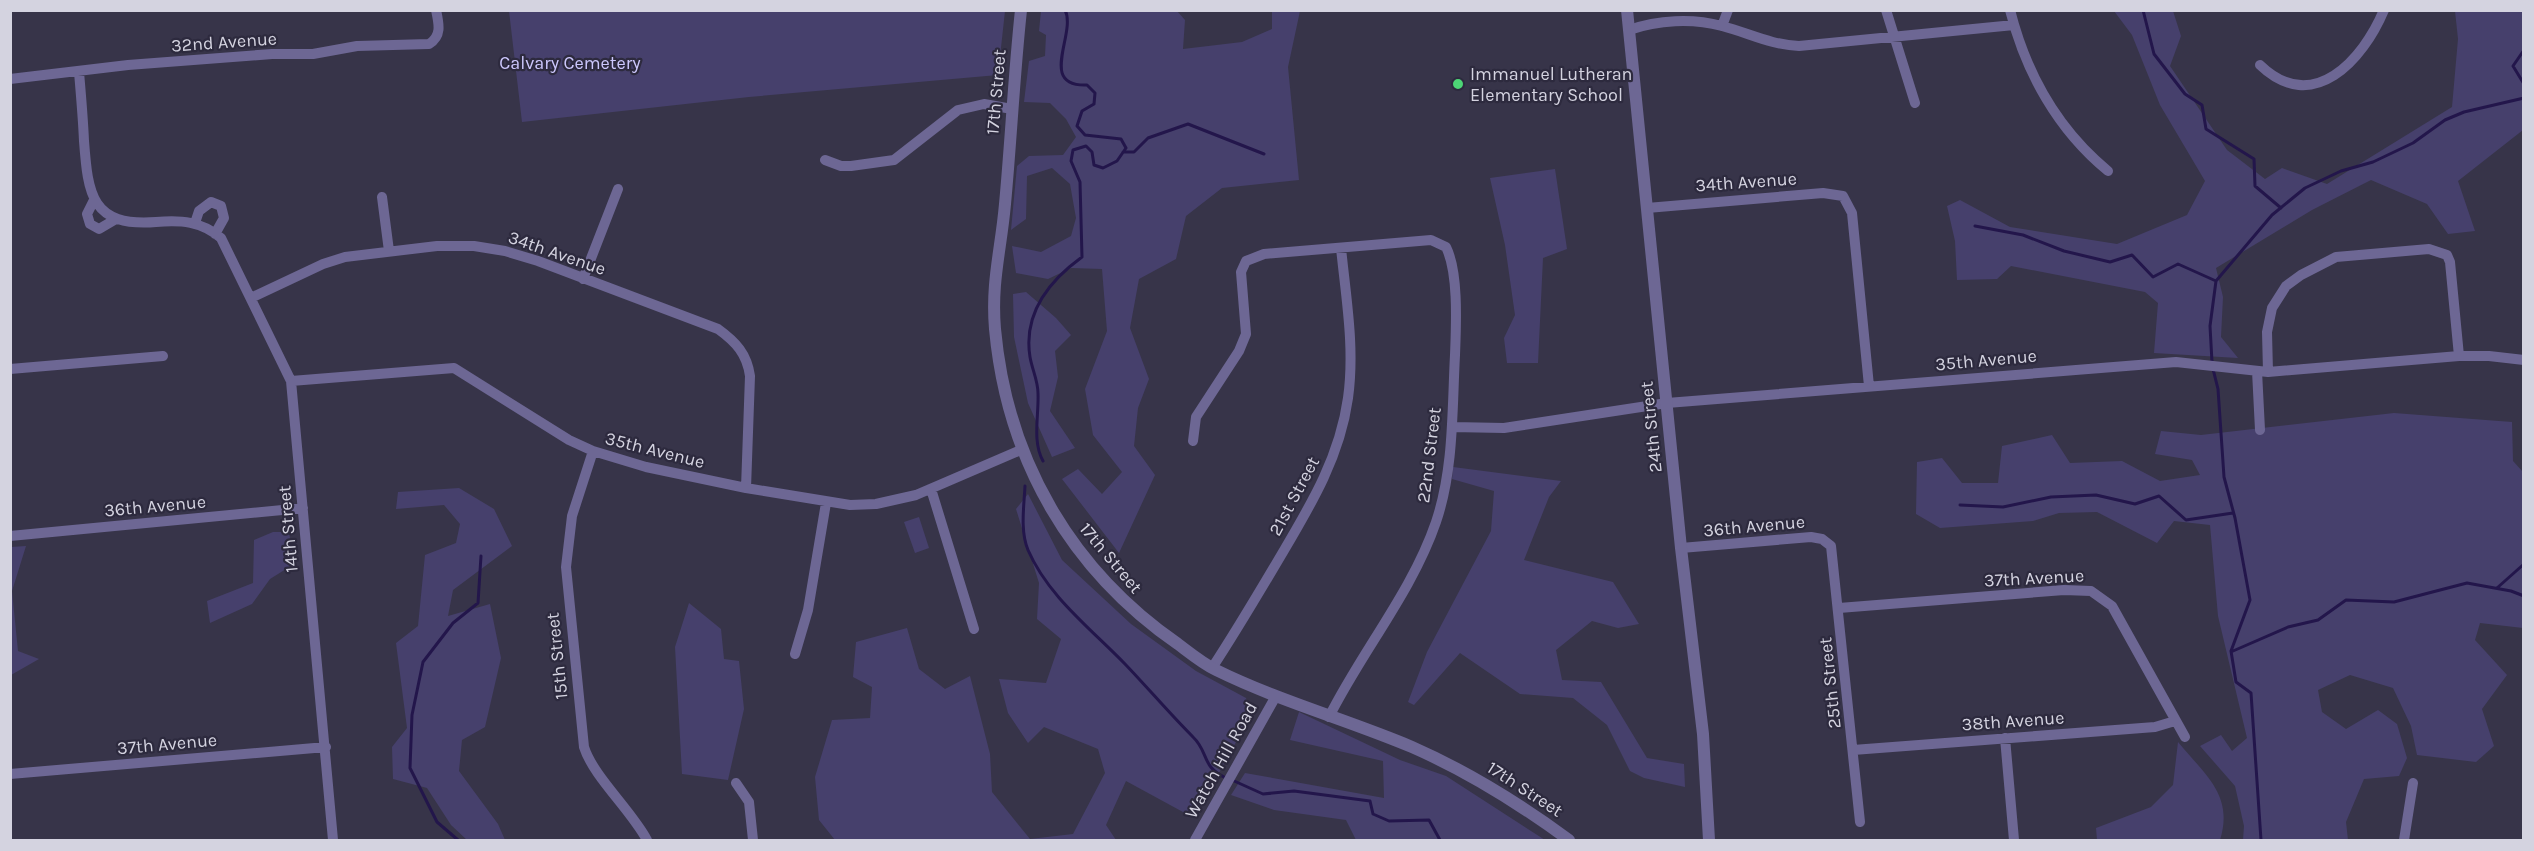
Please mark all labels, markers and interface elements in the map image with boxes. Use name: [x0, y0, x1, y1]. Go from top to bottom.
street label: 32nd Avenue: [170, 27, 278, 57]
street label: 17th Street: [981, 48, 1011, 136]
park label: Calvary Cemetery: [499, 52, 641, 74]
place label: Immanuel Lutheran Elementary School: [1470, 63, 1632, 106]
marker: Immanuel Lutheran Elementary School: [1451, 77, 1465, 91]
street label: 34th Avenue: [1694, 167, 1798, 197]
street label: 34th Avenue: [505, 226, 609, 280]
street label: 35th Avenue: [1934, 345, 2038, 375]
street label: 24th Street: [1635, 380, 1667, 474]
street label: 22nd Street: [1412, 406, 1446, 504]
street label: 35th Avenue: [603, 427, 707, 473]
street label: 21st Street: [1264, 453, 1324, 539]
street label: 14th Street: [273, 484, 303, 573]
street label: 36th Avenue: [103, 491, 207, 521]
street label: 36th Avenue: [1702, 511, 1806, 541]
street label: 17th Street: [1075, 518, 1147, 598]
street label: 37th Avenue: [1983, 564, 2085, 592]
street label: 15th Street: [541, 611, 573, 701]
street label: 25th Street: [1814, 636, 1846, 730]
street label: Watch Hill Road: [1180, 698, 1262, 822]
street label: 38th Avenue: [1961, 706, 2065, 736]
street label: 37th Avenue: [116, 729, 218, 759]
street label: 17th Street: [1483, 756, 1567, 822]

